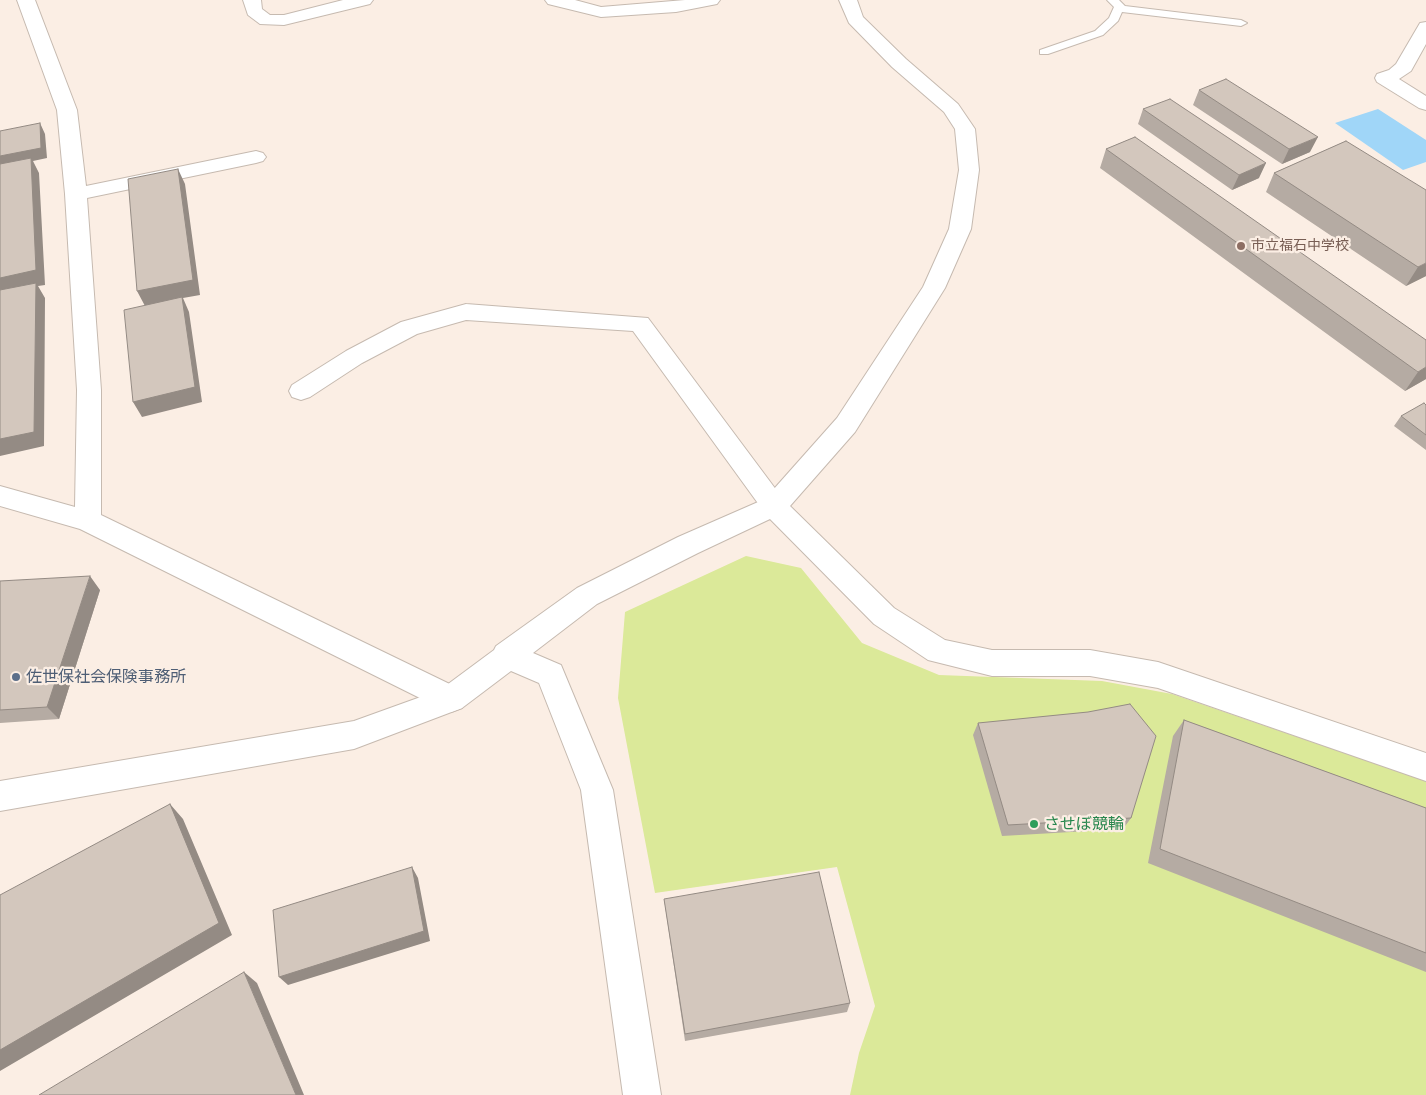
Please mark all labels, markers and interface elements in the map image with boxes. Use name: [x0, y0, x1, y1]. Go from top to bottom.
place label: 市立福石中学校: [1251, 238, 1349, 254]
marker: 市立福石中学校: [1235, 240, 1247, 252]
place label: 佐世保社会保険事務所: [26, 667, 186, 687]
marker: 佐世保社会保険事務所: [10, 671, 22, 683]
place label: させぼ競輪: [1044, 814, 1124, 834]
marker: させぼ競輪: [1028, 818, 1040, 830]

